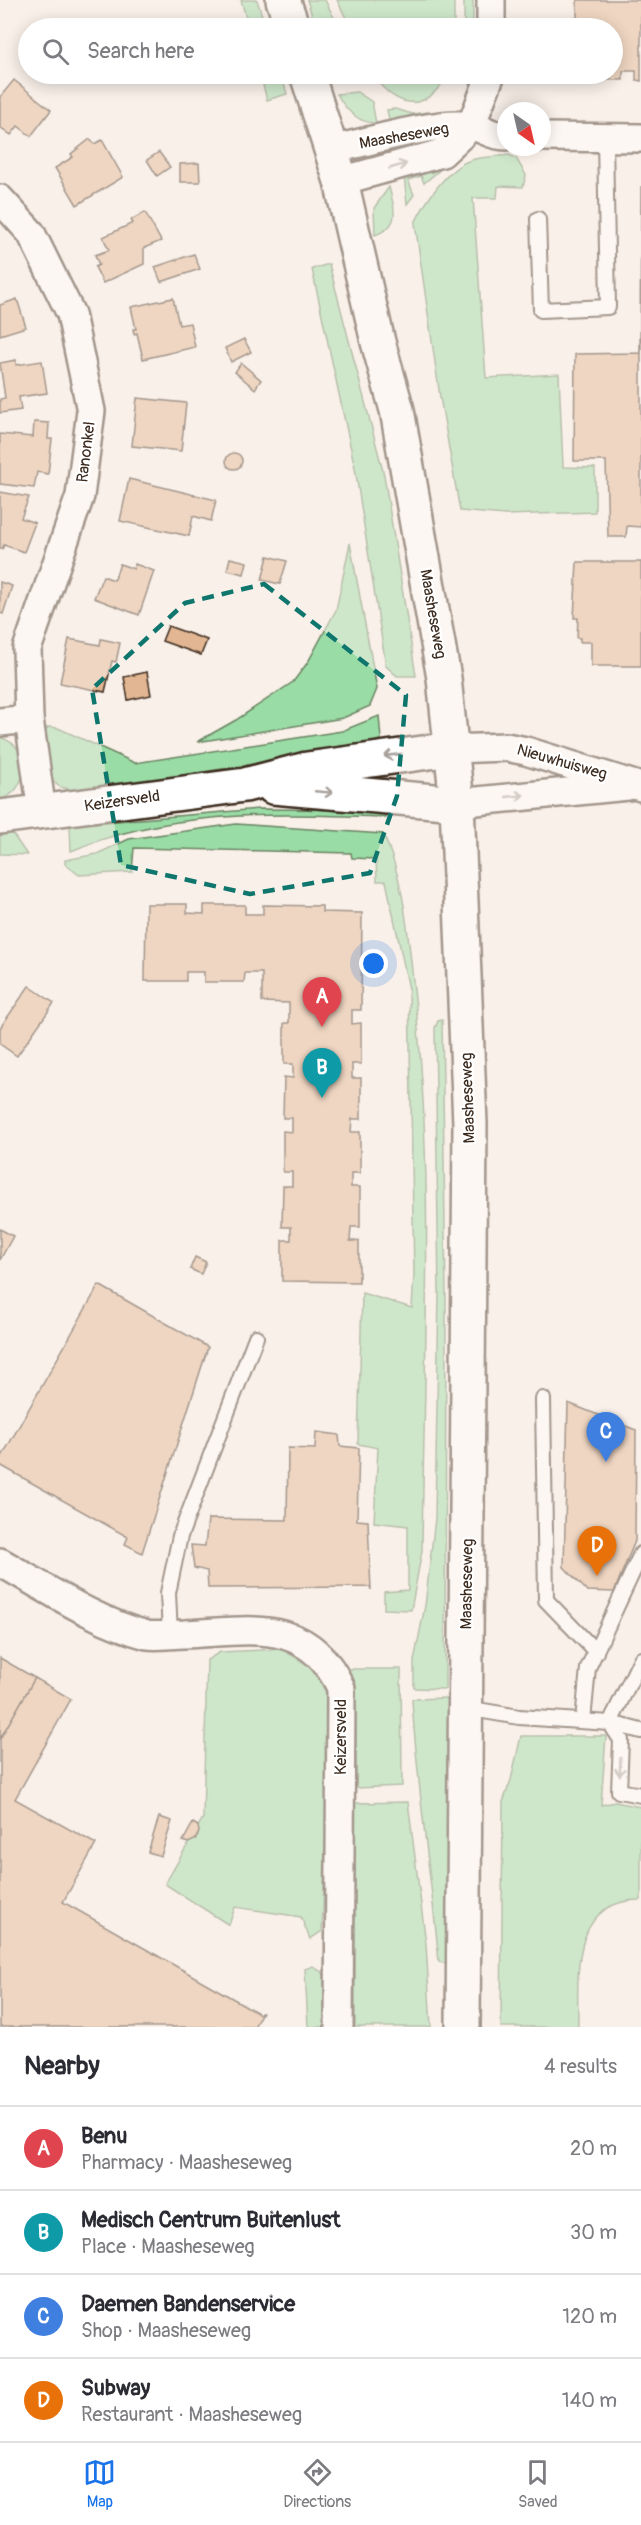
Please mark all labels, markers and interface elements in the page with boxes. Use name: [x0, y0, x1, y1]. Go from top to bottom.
search box: [18, 18, 623, 84]
icon: search: [39, 35, 72, 68]
text: Search here: [87, 37, 194, 65]
north arrow: [497, 102, 551, 156]
street label: Maasheseweg: [358, 118, 450, 154]
one-way arrow: [388, 160, 407, 171]
street label: Ranonkel: [72, 420, 100, 484]
street label: Maasheseweg: [415, 568, 451, 660]
street label: Nieuwhuisweg: [515, 740, 609, 784]
one-way arrow: [384, 750, 404, 761]
street label: Keizersveld: [83, 786, 161, 816]
one-way arrow: [313, 787, 333, 798]
one-way arrow: [505, 790, 525, 801]
your location: [359, 949, 388, 978]
pin: A: [302, 978, 342, 1027]
pin: B: [302, 1048, 342, 1098]
street label: Maasheseweg: [456, 1052, 480, 1144]
pin: C: [586, 1412, 626, 1462]
pin: D: [578, 1526, 616, 1576]
street label: Maasheseweg: [456, 1538, 478, 1630]
street label: Keizersveld: [331, 1699, 351, 1775]
one-way arrow: [615, 1756, 626, 1776]
text: Nearby: [24, 2050, 100, 2082]
text: 4 results: [544, 2054, 617, 2079]
text: Benu: [81, 2122, 127, 2150]
text: A: [37, 2136, 50, 2161]
text: 20 m: [570, 2136, 617, 2161]
text: Pharmacy · Maasheseweg: [81, 2150, 292, 2175]
text: Medisch Centrum Buitenlust: [81, 2206, 340, 2234]
text: B: [38, 2220, 49, 2245]
text: 30 m: [570, 2220, 617, 2245]
text: Place · Maasheseweg: [81, 2234, 255, 2259]
text: Daemen Bandenservice: [81, 2290, 295, 2318]
text: C: [37, 2304, 50, 2329]
text: 120 m: [562, 2304, 617, 2329]
text: Shop · Maasheseweg: [81, 2318, 251, 2343]
text: Subway: [81, 2374, 150, 2402]
text: D: [37, 2388, 50, 2413]
text: 140 m: [562, 2388, 617, 2413]
text: Restaurant · Maasheseweg: [81, 2402, 302, 2427]
tab: Map: [83, 2456, 116, 2512]
tab: Directions: [283, 2456, 351, 2512]
tab: Saved: [518, 2456, 558, 2512]

